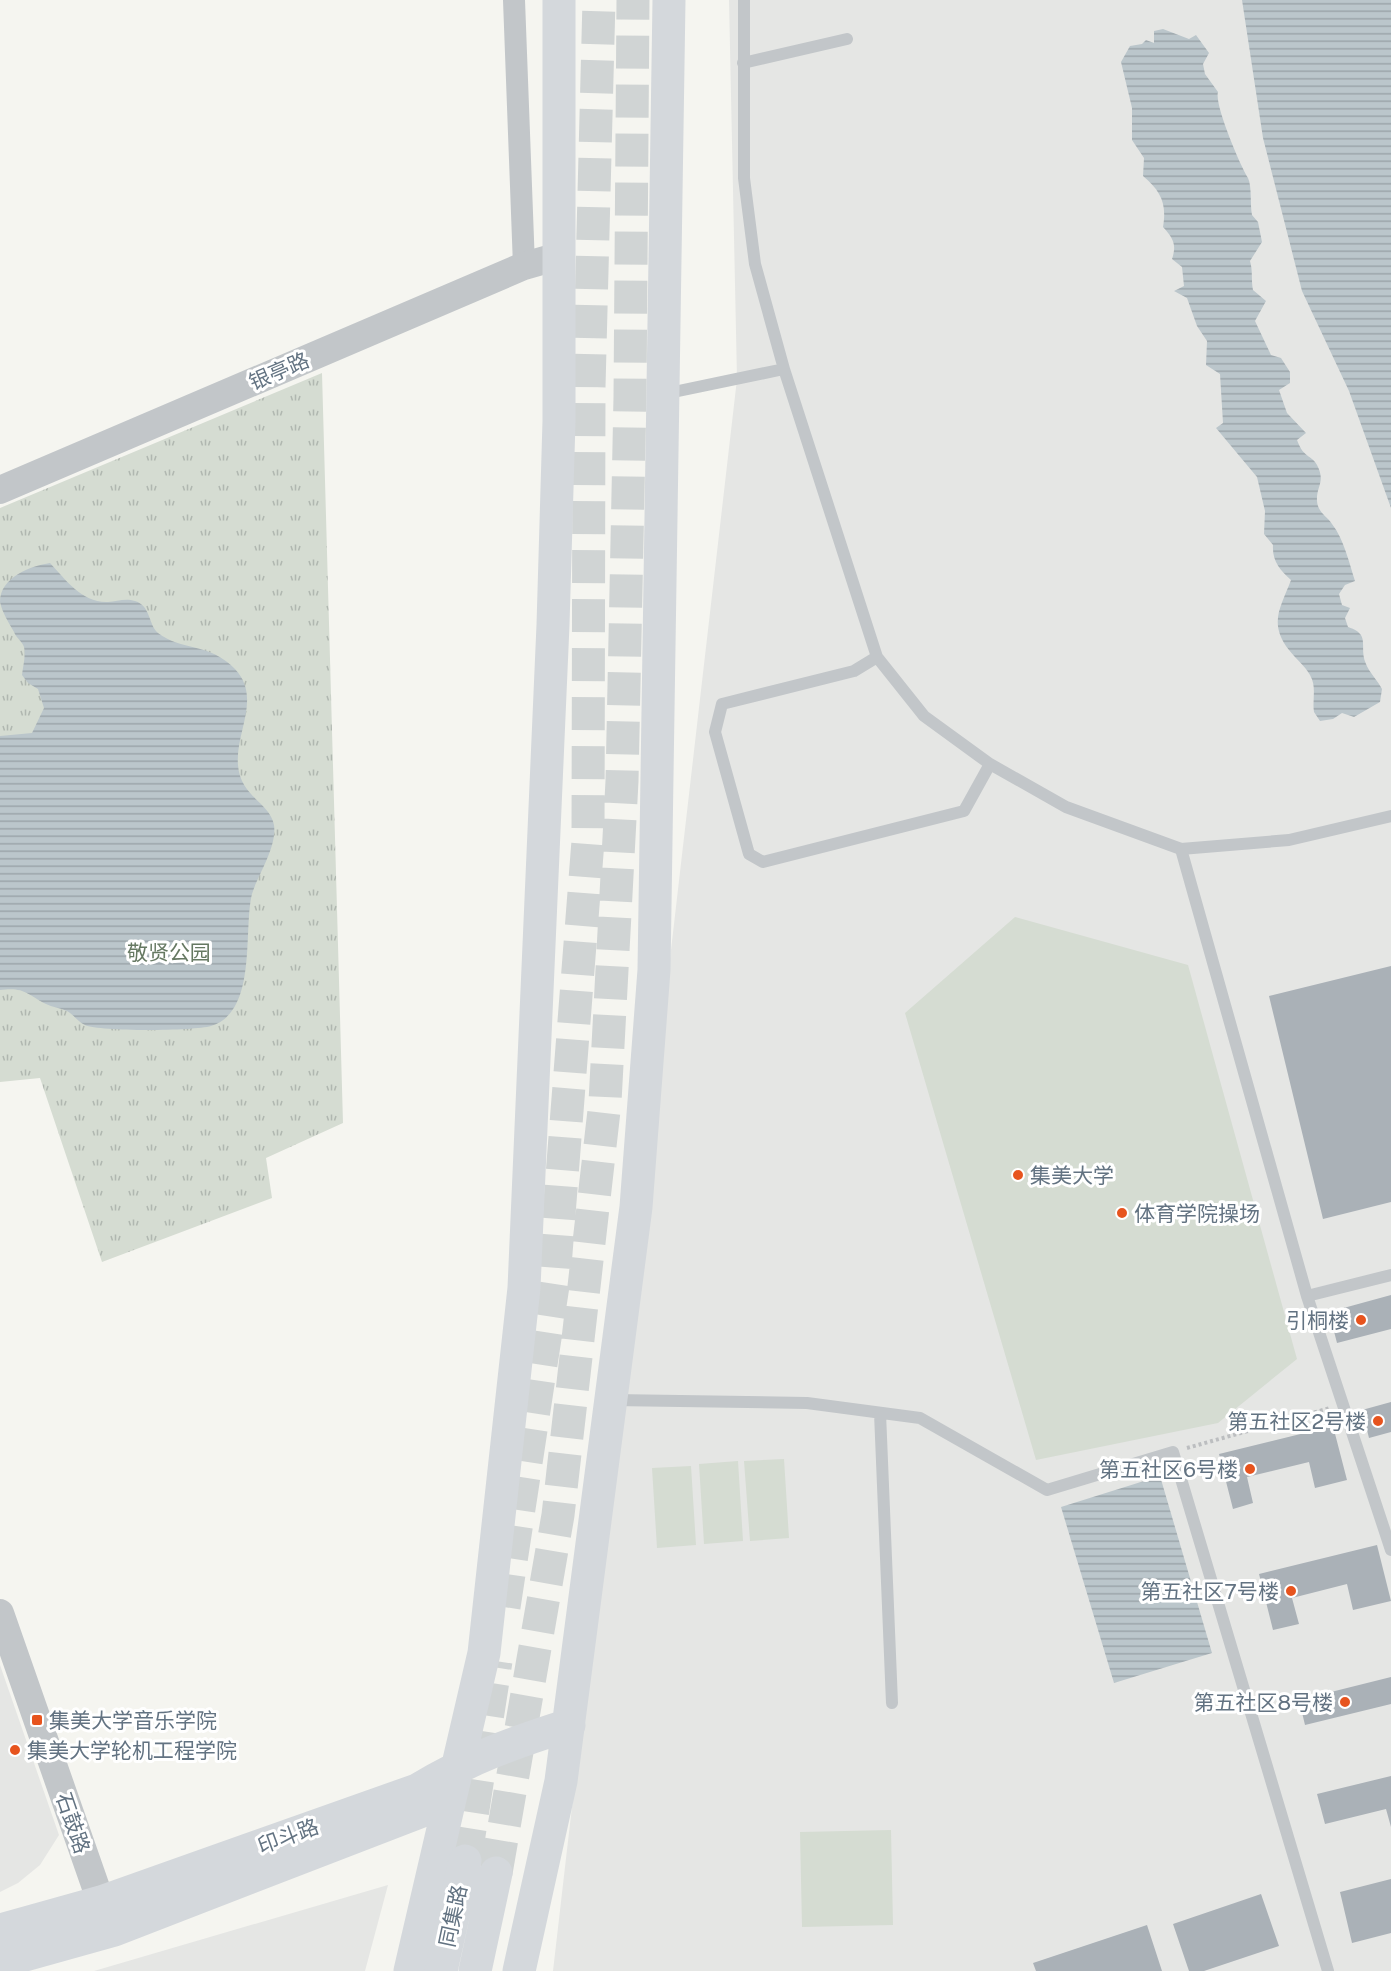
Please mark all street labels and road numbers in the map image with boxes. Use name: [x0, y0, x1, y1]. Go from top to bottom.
street label: 银亭路: [245, 347, 313, 395]
street label: 石鼓路: [51, 1789, 95, 1857]
street label: 印斗路: [254, 1813, 322, 1859]
street label: 同集路: [434, 1883, 472, 1949]

